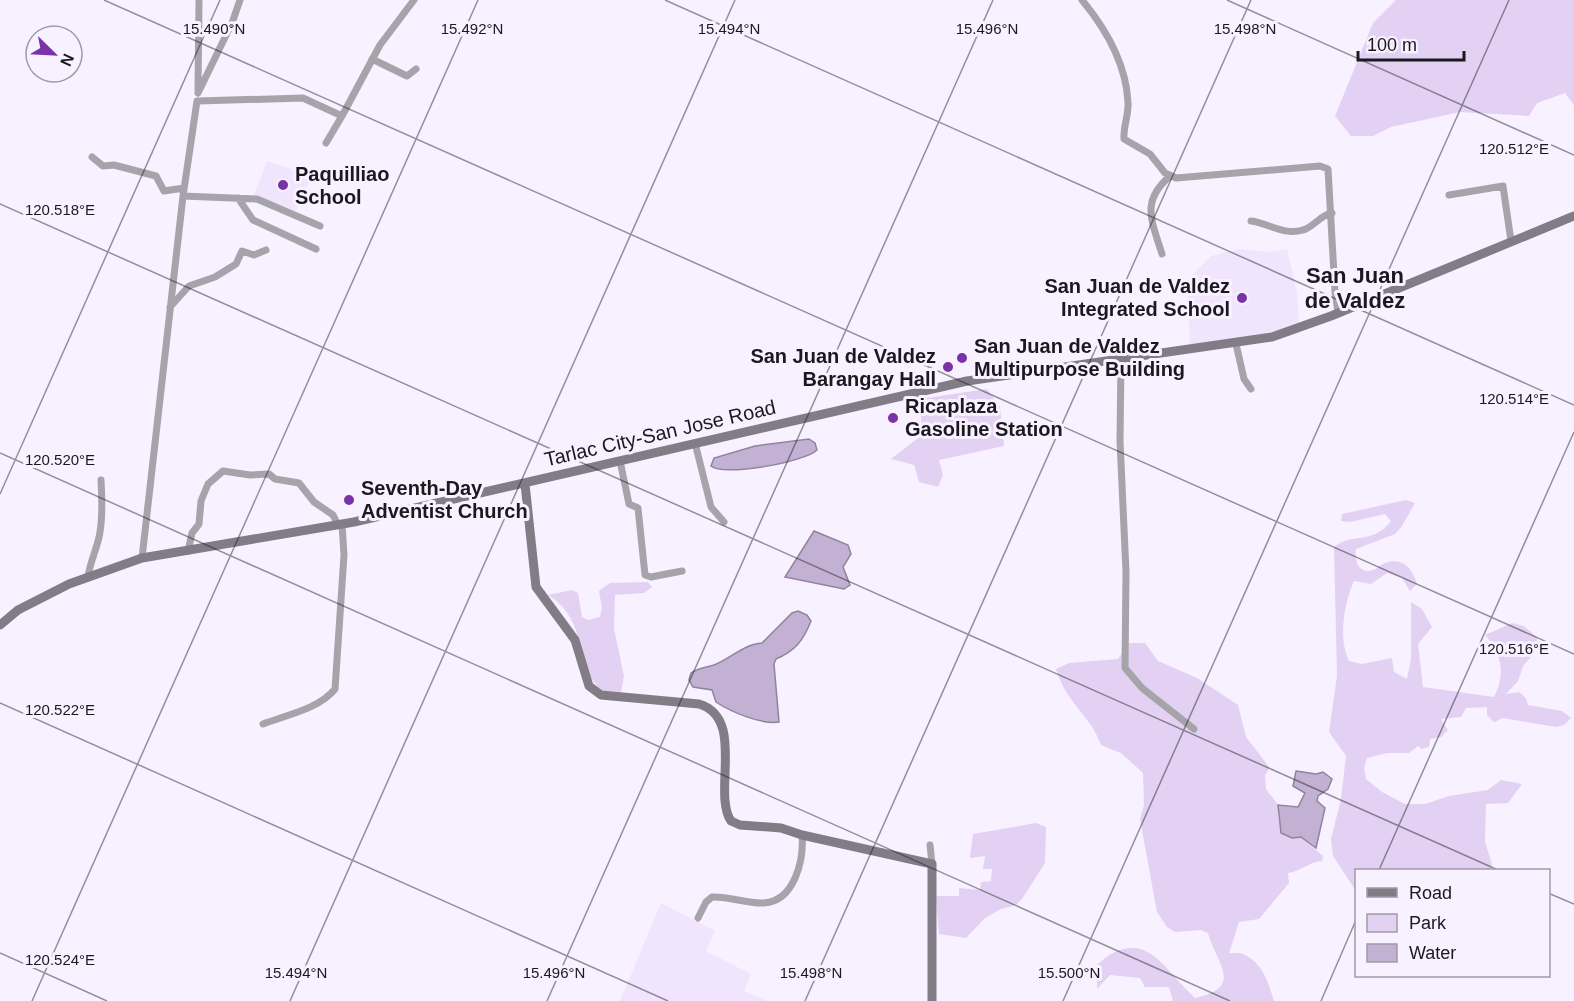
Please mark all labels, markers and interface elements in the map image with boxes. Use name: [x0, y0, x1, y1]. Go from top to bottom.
text: 15.490°N: [183, 20, 245, 37]
text: 15.492°N: [441, 20, 503, 37]
text: 15.494°N: [698, 20, 760, 37]
text: 15.496°N: [956, 20, 1018, 37]
text: 15.498°N: [1214, 20, 1276, 37]
north arrow: [24, 24, 84, 84]
scale bar: [1358, 24, 1464, 62]
text: 100 m: [1367, 35, 1417, 55]
text: N: [57, 51, 77, 69]
text: 120.512°E: [1479, 140, 1549, 157]
place label: Paquilliao School: [295, 163, 389, 208]
marker: Paquilliao School: [276, 178, 290, 192]
text: 120.518°E: [25, 201, 95, 218]
district label: San Juan de Valdez: [1305, 263, 1405, 313]
place label: San Juan de Valdez Integrated School: [1044, 275, 1230, 320]
marker: San Juan de Valdez Integrated School: [1235, 291, 1249, 305]
place label: San Juan de Valdez Multipurpose Building: [974, 335, 1185, 380]
place label: San Juan de Valdez Barangay Hall: [750, 345, 936, 390]
marker: San Juan de Valdez Multipurpose Building: [955, 351, 969, 365]
marker: San Juan de Valdez Barangay Hall: [941, 360, 955, 374]
text: 120.514°E: [1479, 390, 1549, 407]
place label: Ricaplaza Gasoline Station: [905, 395, 1063, 440]
street label: Tarlac City-San Jose Road: [542, 396, 778, 470]
marker: Ricaplaza Gasoline Station: [886, 411, 900, 425]
text: 120.520°E: [25, 451, 95, 468]
place label: Seventh-Day Adventist Church: [361, 477, 528, 522]
marker: Seventh-Day Adventist Church: [342, 493, 356, 507]
text: 120.516°E: [1479, 640, 1549, 657]
text: 120.522°E: [25, 701, 95, 718]
legend: [1355, 869, 1550, 977]
text: Road: [1409, 883, 1452, 903]
text: Park: [1409, 913, 1447, 933]
text: Water: [1409, 943, 1456, 963]
text: 120.524°E: [25, 951, 95, 968]
text: 15.494°N: [265, 964, 327, 981]
text: 15.496°N: [523, 964, 585, 981]
text: 15.498°N: [780, 964, 842, 981]
text: 15.500°N: [1038, 964, 1100, 981]

